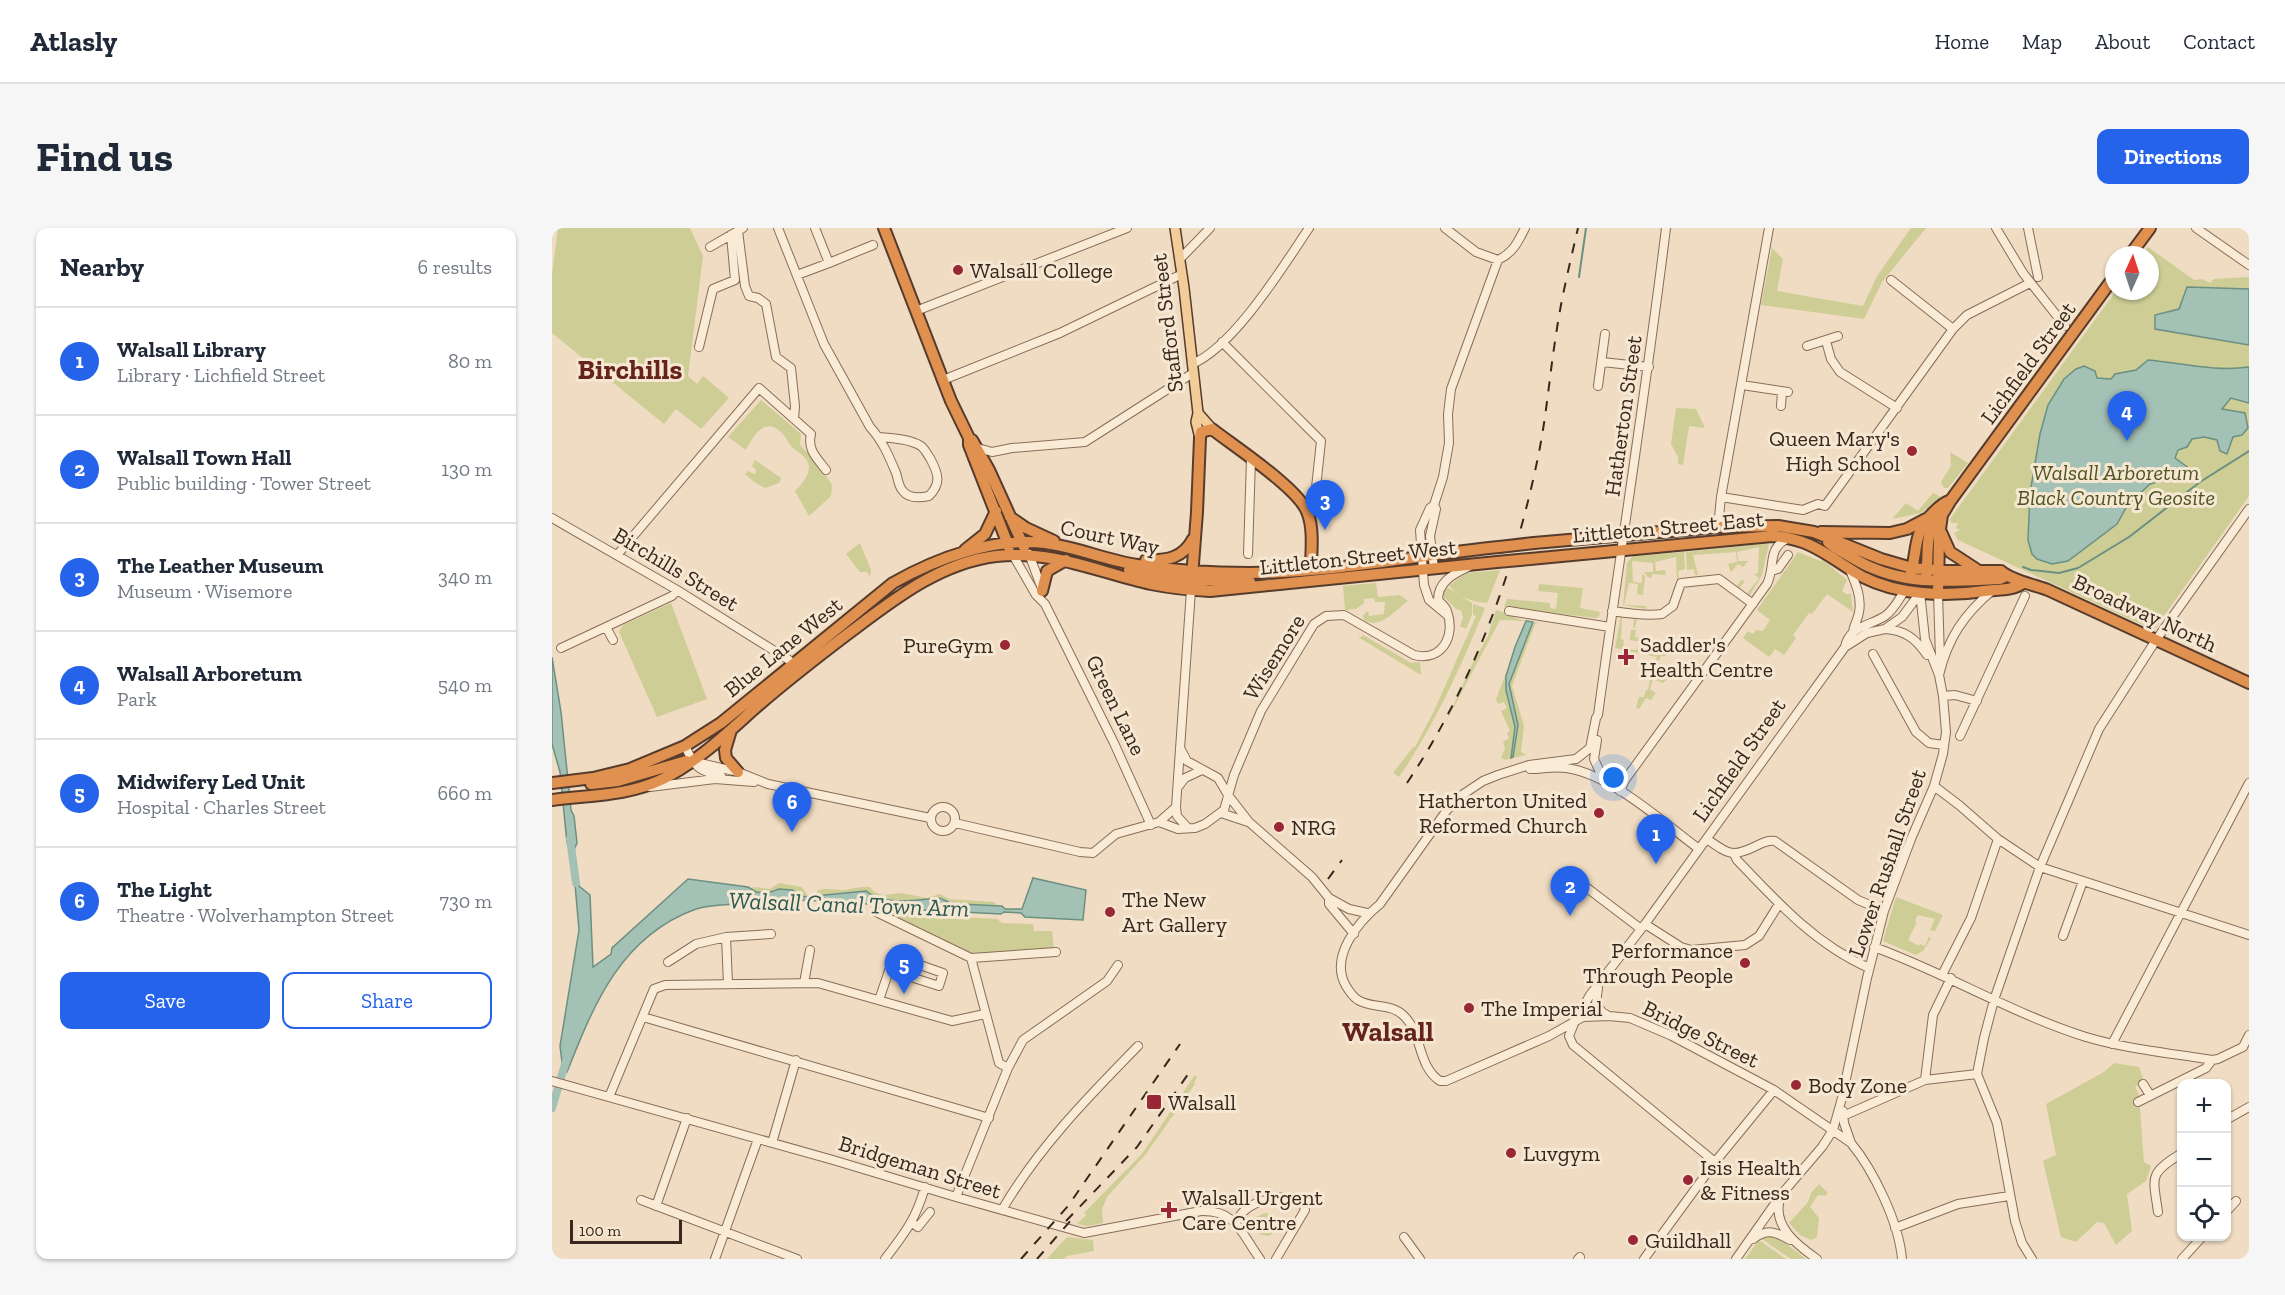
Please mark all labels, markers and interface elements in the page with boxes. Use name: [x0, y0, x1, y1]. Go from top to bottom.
text: Atlasly: [30, 25, 117, 58]
text: Home: [1935, 29, 1989, 54]
text: Map: [2022, 29, 2062, 54]
text: About: [2095, 29, 2150, 54]
text: Contact: [2183, 29, 2255, 54]
button: Directions: [2097, 129, 2249, 184]
text: Find us: [36, 131, 173, 182]
north arrow: [2105, 246, 2159, 300]
text: Nearby: [60, 251, 144, 283]
street label: Stafford Street: [1145, 251, 1189, 394]
text: 6 results: [418, 255, 492, 279]
place label: Walsall College: [970, 257, 1113, 284]
marker: Walsall College: [951, 263, 965, 277]
street label: Lichfield Street: [1975, 296, 2082, 429]
street label: Hatherton Street: [1598, 333, 1648, 498]
text: Walsall Library: [117, 336, 266, 363]
text: 1: [75, 349, 84, 373]
text: 80 m: [448, 349, 492, 373]
district label: Birchills: [578, 353, 683, 386]
text: Library · Lichfield Street: [117, 363, 325, 387]
pin: 4: [2108, 392, 2146, 441]
place label: Queen Mary's High School: [1769, 425, 1900, 477]
text: Walsall Town Hall: [117, 444, 292, 471]
marker: Queen Mary's High School: [1905, 444, 1919, 458]
text: 2: [74, 457, 85, 481]
text: 130 m: [441, 457, 492, 481]
park label: Walsall Arboretum Black Country Geosite: [2017, 459, 2215, 511]
text: Public building · Tower Street: [117, 471, 371, 495]
pin: 3: [1306, 480, 1344, 530]
street label: Littleton Street East: [1571, 505, 1766, 549]
street label: Court Way: [1058, 513, 1163, 561]
street label: Birchills Street: [608, 521, 744, 617]
street label: Littleton Street West: [1258, 533, 1459, 581]
text: The Leather Museum: [117, 552, 324, 579]
text: 3: [74, 565, 85, 589]
text: 340 m: [438, 565, 492, 589]
street label: Broadway North: [2069, 568, 2222, 658]
text: Museum · Wisemore: [117, 579, 292, 603]
street label: Blue Lane West: [718, 591, 848, 703]
street label: Wisemore: [1237, 609, 1311, 705]
place label: Saddler's Health Centre: [1640, 631, 1773, 683]
place label: PureGym: [903, 632, 993, 659]
marker: PureGym: [998, 638, 1012, 652]
marker: Saddler's Health Centre: [1617, 648, 1635, 666]
street label: Green Lane: [1080, 650, 1152, 760]
text: Walsall Arboretum: [117, 660, 302, 687]
text: 4: [74, 673, 85, 697]
text: 540 m: [438, 673, 492, 697]
text: Park: [117, 687, 157, 711]
street label: Lichfield Street: [1687, 692, 1792, 827]
your location: [1599, 763, 1628, 792]
street label: Lower Rushall Street: [1842, 765, 1932, 961]
text: Midwifery Led Unit: [117, 768, 305, 795]
text: 5: [74, 781, 85, 805]
text: 660 m: [437, 781, 492, 805]
pin: 6: [772, 782, 812, 832]
place label: Hatherton United Reformed Church: [1418, 787, 1588, 839]
text: Hospital · Charles Street: [117, 795, 326, 819]
marker: Hatherton United Reformed Church: [1592, 806, 1606, 820]
place label: NRG: [1291, 814, 1336, 841]
pin: 1: [1636, 814, 1676, 864]
marker: NRG: [1272, 820, 1286, 834]
pin: 2: [1550, 866, 1590, 916]
text: The Light: [117, 876, 212, 903]
water label: Walsall Canal Town Arm: [728, 885, 970, 923]
place label: The New Art Gallery: [1122, 886, 1228, 938]
text: 6: [74, 889, 85, 913]
text: 730 m: [439, 889, 492, 913]
text: Theatre · Wolverhampton Street: [117, 903, 394, 927]
marker: The New Art Gallery: [1103, 905, 1117, 919]
place label: Performance Through People: [1583, 937, 1733, 989]
pin: 5: [884, 944, 924, 994]
marker: Performance Through People: [1738, 956, 1752, 970]
button: Save: [60, 972, 270, 1029]
button: Share: [282, 972, 492, 1029]
street label: Bridge Street: [1638, 994, 1764, 1074]
place label: The Imperial: [1481, 995, 1603, 1022]
marker: The Imperial: [1462, 1001, 1476, 1015]
district label: Walsall: [1342, 1015, 1434, 1048]
place label: Body Zone: [1808, 1072, 1907, 1099]
marker: Body Zone: [1789, 1078, 1803, 1092]
map controls: [2177, 1079, 2231, 1241]
button: +: [2177, 1079, 2231, 1133]
place label: Walsall: [1168, 1089, 1236, 1116]
marker: Walsall: [1145, 1093, 1163, 1111]
street label: Bridgeman Street: [836, 1129, 1005, 1205]
button: −: [2177, 1133, 2231, 1187]
place label: Luvgym: [1523, 1140, 1600, 1167]
marker: Luvgym: [1504, 1146, 1518, 1160]
place label: Isis Health & Fitness: [1700, 1154, 1801, 1206]
marker: Isis Health & Fitness: [1681, 1173, 1695, 1187]
place label: Walsall Urgent Care Centre: [1182, 1184, 1324, 1236]
button: locate: [2177, 1187, 2231, 1241]
marker: Walsall Urgent Care Centre: [1160, 1201, 1178, 1219]
scale bar: [570, 1217, 682, 1244]
text: 100 m: [579, 1221, 621, 1240]
place label: Guildhall: [1645, 1227, 1731, 1254]
marker: Guildhall: [1626, 1233, 1640, 1247]

